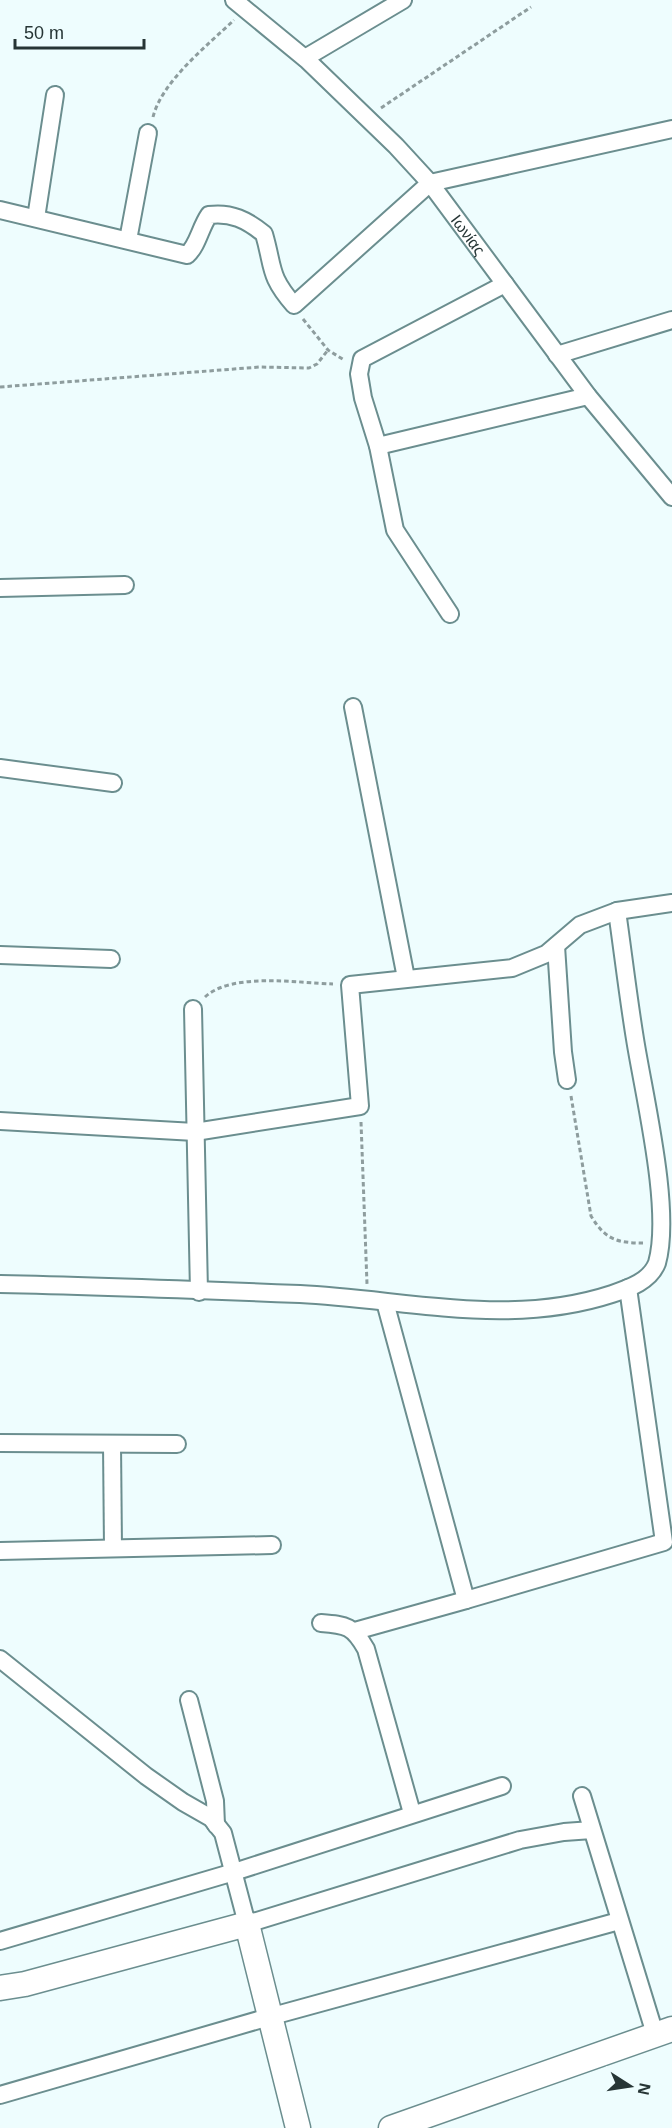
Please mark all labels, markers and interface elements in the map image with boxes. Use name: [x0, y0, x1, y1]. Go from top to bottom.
scale bar: [15, 12, 144, 50]
text: 50 m: [24, 23, 64, 43]
street label: Ιωνίας: [448, 211, 489, 258]
north arrow: [600, 2056, 660, 2116]
text: N: [635, 2082, 654, 2096]

